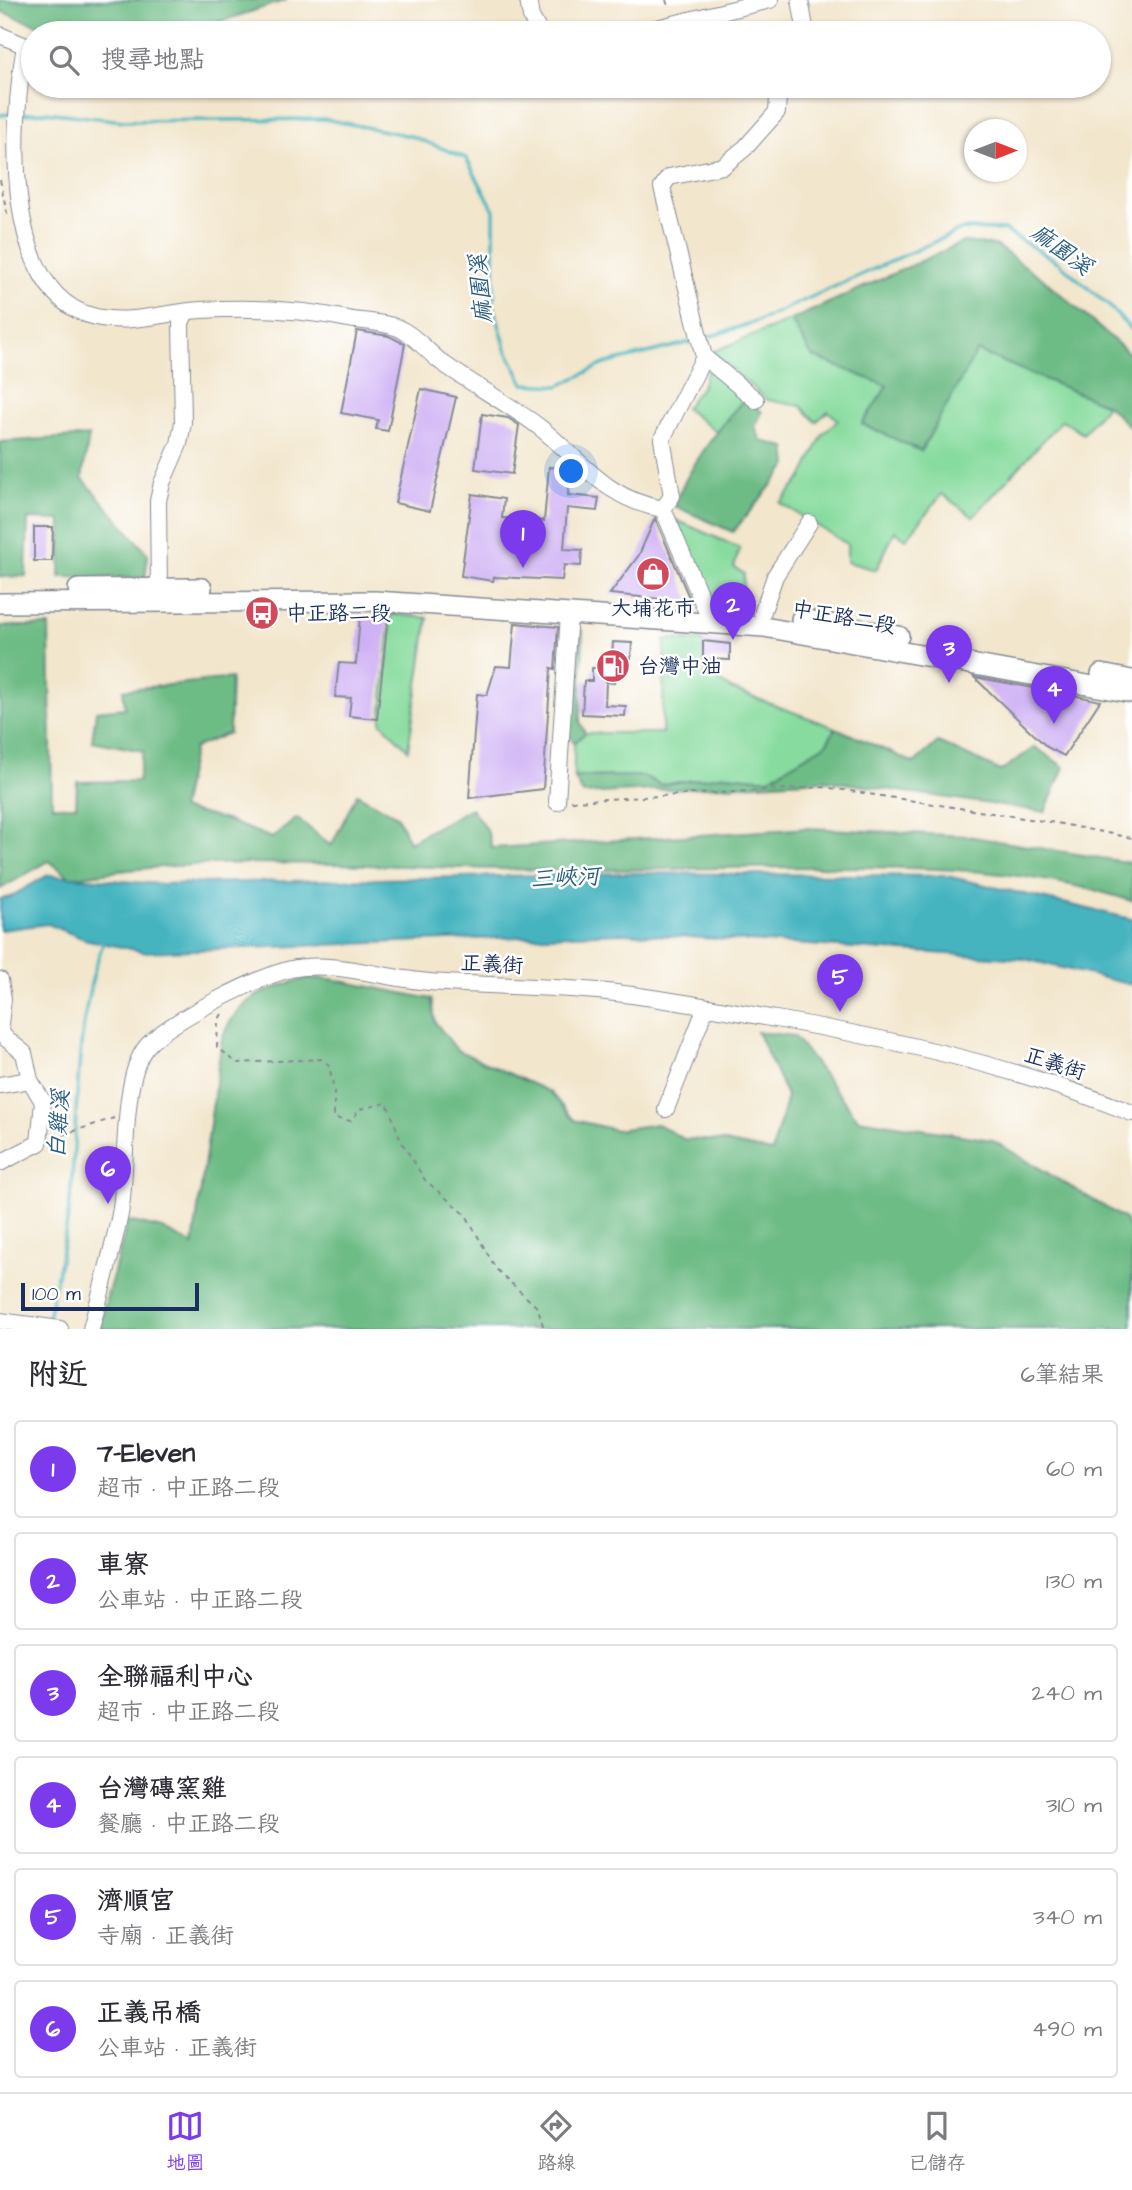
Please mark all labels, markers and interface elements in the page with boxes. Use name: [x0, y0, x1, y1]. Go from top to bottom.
search box: [21, 21, 1111, 98]
icon: search: [45, 41, 83, 79]
text: 搜尋地點: [101, 42, 205, 78]
north arrow: [964, 119, 1027, 182]
water label: 麻園溪: [1024, 217, 1100, 284]
water label: 麻園溪: [462, 251, 500, 325]
your location: [554, 454, 588, 488]
pin: 1: [500, 510, 546, 568]
shop icon: 大埔花市: [634, 555, 672, 593]
pin: 2: [710, 582, 756, 640]
bus stop icon: 中正路二段: [243, 594, 281, 632]
place label: 大埔花市: [611, 594, 695, 623]
street label: 中正路二段: [790, 594, 898, 641]
place label: 中正路二段: [286, 599, 391, 628]
pin: 3: [926, 625, 972, 683]
fuel station icon: 台灣中油: [594, 647, 632, 685]
place label: 台灣中油: [638, 652, 722, 681]
pin: 4: [1031, 666, 1077, 724]
water label: 三峽河: [530, 860, 604, 896]
street label: 正義街: [460, 948, 524, 981]
pin: 5: [817, 954, 863, 1012]
street label: 正義街: [1020, 1040, 1089, 1087]
water label: 白雞溪: [41, 1087, 78, 1160]
pin: 6: [85, 1146, 131, 1204]
scale bar: [21, 1280, 200, 1312]
text: 100 m: [32, 1281, 81, 1308]
text: 附近: [28, 1354, 88, 1396]
text: 6筆結果: [1021, 1359, 1104, 1391]
text: 7-Eleven: [97, 1435, 195, 1471]
text: 1: [52, 1453, 54, 1485]
text: 60 m: [1046, 1453, 1102, 1485]
text: 超市 · 中正路二段: [97, 1472, 280, 1504]
text: 車寮: [97, 1547, 149, 1583]
text: 2: [46, 1565, 60, 1597]
text: 130 m: [1046, 1565, 1102, 1597]
text: 公車站 · 中正路二段: [97, 1584, 303, 1616]
text: 全聯福利中心: [97, 1659, 253, 1695]
text: 3: [47, 1677, 59, 1709]
text: 240 m: [1032, 1677, 1102, 1709]
text: 超市 · 中正路二段: [97, 1696, 280, 1728]
text: 台灣磚窯雞: [97, 1771, 227, 1807]
text: 4: [45, 1789, 61, 1821]
text: 310 m: [1046, 1789, 1102, 1821]
text: 餐廳 · 中正路二段: [97, 1808, 280, 1840]
text: 濟順宮: [97, 1883, 175, 1919]
text: 5: [45, 1901, 61, 1933]
text: 340 m: [1033, 1901, 1102, 1933]
text: 寺廟 · 正義街: [97, 1920, 234, 1952]
text: 正義吊橋: [97, 1995, 201, 2031]
text: 6: [46, 2013, 60, 2045]
text: 490 m: [1032, 2013, 1102, 2045]
text: 公車站 · 正義街: [97, 2032, 257, 2064]
tab: 地圖: [166, 2107, 205, 2177]
tab: 路線: [537, 2107, 576, 2177]
tab: 已儲存: [908, 2107, 966, 2177]

